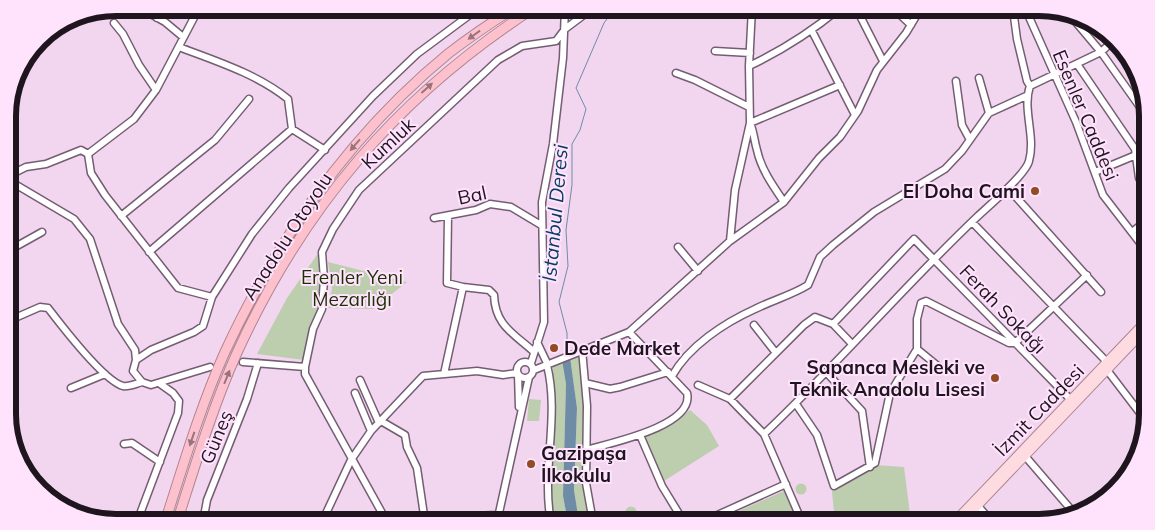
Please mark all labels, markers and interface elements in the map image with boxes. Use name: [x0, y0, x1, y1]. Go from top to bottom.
one-way arrow: [467, 30, 481, 40]
street label: Esenler Caddesi: [1048, 46, 1124, 184]
one-way arrow: [421, 82, 433, 94]
street label: Kumluk: [356, 112, 420, 174]
one-way arrow: [349, 139, 361, 151]
water label: İstanbul Deresi: [536, 143, 573, 283]
street label: Anadolu Otoyolu: [237, 168, 337, 304]
place label: El Doha Cami: [903, 179, 1025, 203]
street label: Bal: [455, 180, 489, 210]
marker: El Doha Cami: [1029, 185, 1041, 197]
street label: Ferah Sokağı: [955, 259, 1051, 359]
park label: Erenler Yeni Mezarlığı: [301, 265, 403, 311]
place label: Dede Market: [564, 336, 680, 360]
marker: Dede Market: [548, 342, 560, 354]
place label: Sapanca Mesleki ve Teknik Anadolu Lisesi: [790, 355, 985, 401]
street label: İzmit Caddesi: [989, 359, 1089, 461]
one-way arrow: [223, 369, 231, 384]
marker: Sapanca Mesleki ve Teknik Anadolu Lisesi: [989, 372, 1001, 384]
street label: Güneş: [194, 407, 238, 467]
one-way arrow: [188, 431, 196, 446]
place label: Gazipaşa İlkokulu: [541, 441, 627, 487]
marker: Gazipaşa İlkokulu: [525, 458, 537, 470]

